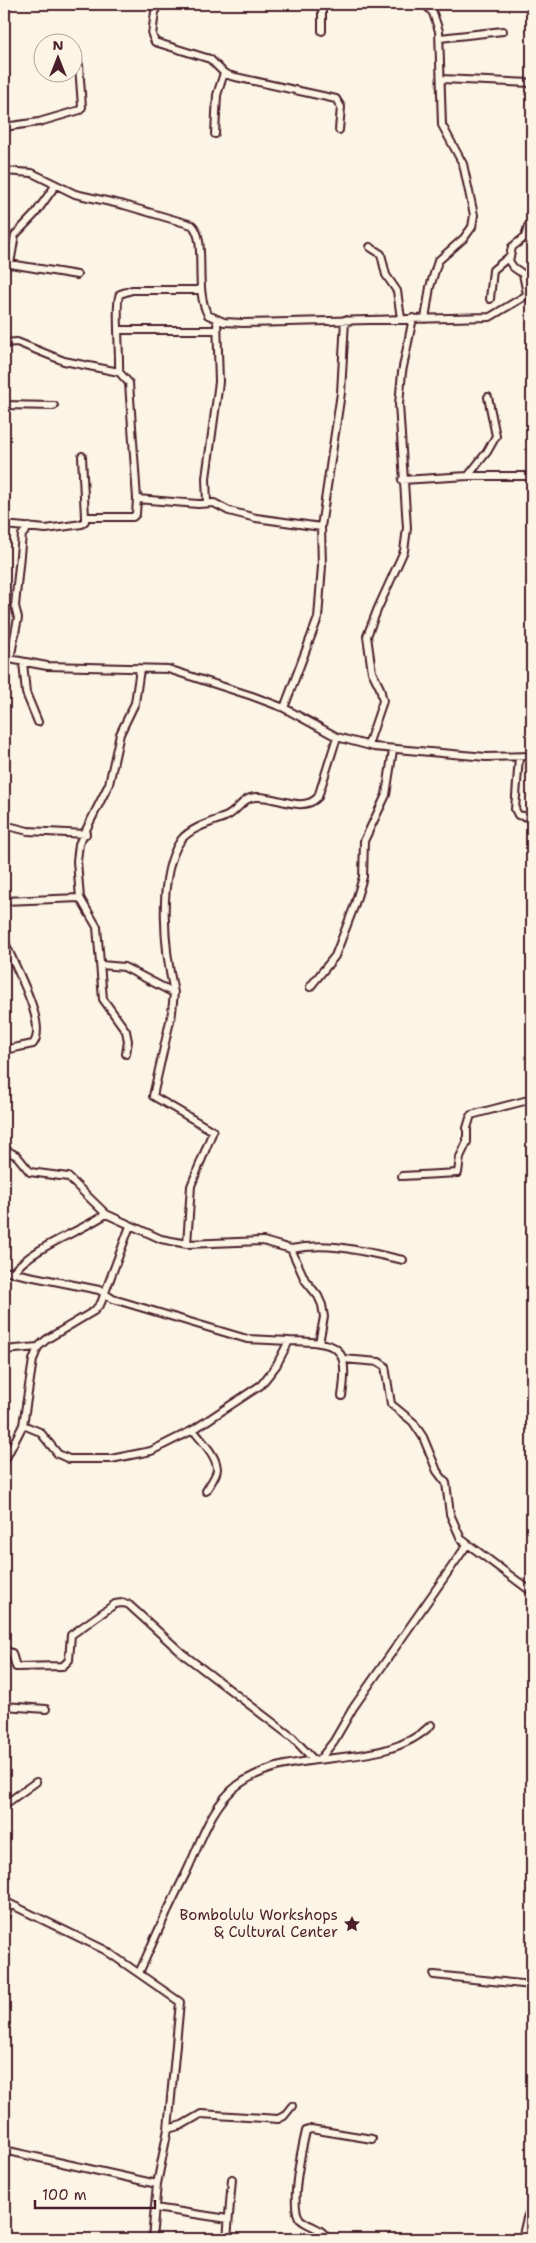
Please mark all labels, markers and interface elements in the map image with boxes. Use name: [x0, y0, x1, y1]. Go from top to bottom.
north arrow: [32, 32, 82, 82]
text: N: [52, 36, 64, 54]
place label: Bombolulu Workshops & Cultural Center: [180, 1905, 338, 1942]
place icon: Bombolulu Workshops & Cultural Center: [342, 1914, 362, 1934]
scale bar: [35, 2178, 155, 2210]
text: 100 m: [42, 2185, 87, 2205]

